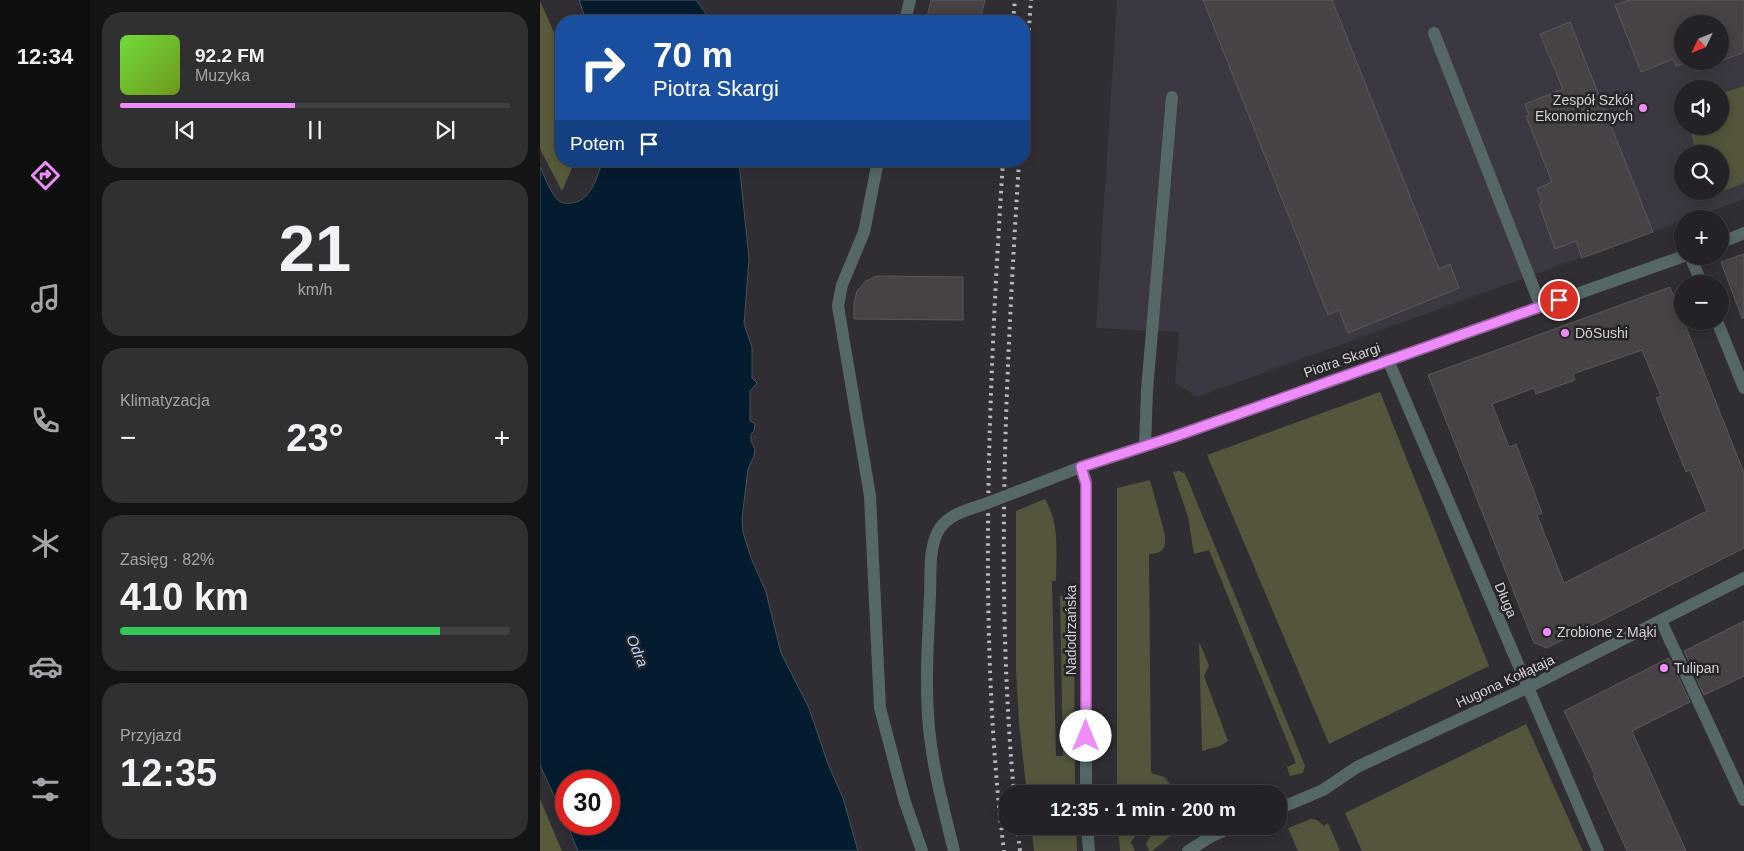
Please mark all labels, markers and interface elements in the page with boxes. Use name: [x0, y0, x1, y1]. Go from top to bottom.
north arrow: [1674, 15, 1729, 70]
map controls: [1674, 15, 1729, 330]
icon: right: [570, 35, 635, 100]
text: 70 m: [653, 35, 733, 74]
text: 12:34: [17, 44, 73, 69]
text: 92.2 FM: [195, 45, 265, 66]
text: Muzyka: [195, 67, 250, 84]
text: Piotra Skargi: [653, 76, 779, 101]
button: sound: [1674, 80, 1729, 135]
place label: Zespół Szkół Ekonomicznych: [1535, 92, 1634, 124]
marker: Zespół Szkół Ekonomicznych: [1637, 102, 1649, 114]
icon: previous: [171, 116, 199, 144]
icon: pause: [301, 116, 329, 144]
icon: next: [431, 116, 459, 144]
icon: arrive: [635, 130, 663, 158]
text: Potem: [570, 133, 625, 154]
button: search: [1674, 145, 1729, 200]
icon: directions: [28, 158, 63, 193]
button: +: [1674, 210, 1729, 265]
text: 21: [279, 212, 351, 285]
button: −: [1674, 275, 1729, 330]
pin: [1538, 279, 1580, 321]
icon: music: [28, 281, 63, 316]
text: km/h: [298, 281, 332, 298]
icon: arrive: [1545, 286, 1573, 314]
place label: DōSushi: [1575, 325, 1628, 341]
marker: DōSushi: [1559, 327, 1571, 339]
street label: Piotra Skargi: [1302, 339, 1382, 381]
text: Klimatyzacja: [120, 392, 210, 409]
icon: phone: [28, 403, 63, 438]
text: 23°: [286, 417, 344, 459]
text: −: [120, 422, 136, 453]
text: +: [494, 422, 510, 453]
icon: climate: [28, 526, 63, 561]
text: Zasięg · 82%: [120, 551, 214, 568]
text: 410 km: [120, 576, 249, 618]
street label: Długa: [1491, 580, 1521, 620]
street label: Nadodrzańska: [1063, 585, 1079, 675]
place label: Zrobione z Mąki: [1557, 624, 1657, 640]
marker: Zrobione z Mąki: [1541, 626, 1553, 638]
water label: Odra: [623, 632, 652, 669]
icon: car: [28, 649, 63, 684]
street label: Hugona Kołłątaja: [1453, 651, 1557, 711]
place label: Tulipan: [1674, 660, 1719, 676]
marker: Tulipan: [1658, 662, 1670, 674]
position arrow: [1059, 709, 1111, 761]
text: Przyjazd: [120, 727, 181, 744]
text: 12:35: [120, 752, 217, 794]
speed limit sign: 30: [555, 770, 620, 835]
icon: filters: [28, 772, 63, 807]
text: 12:35 · 1 min · 200 m: [1050, 799, 1236, 820]

